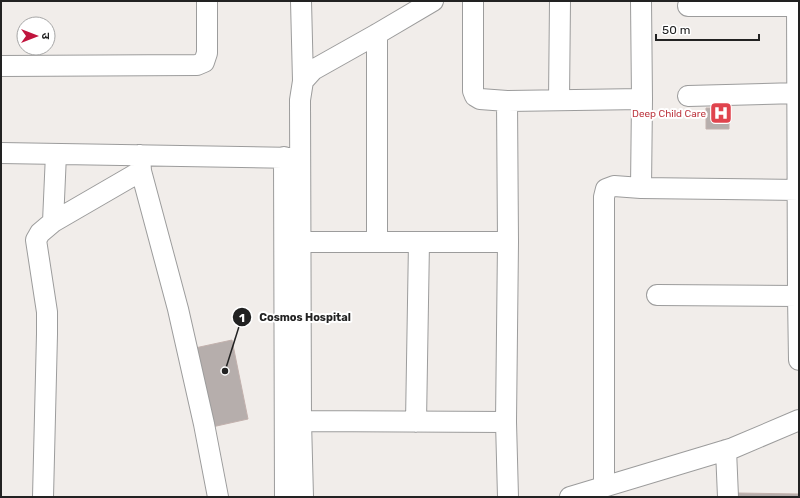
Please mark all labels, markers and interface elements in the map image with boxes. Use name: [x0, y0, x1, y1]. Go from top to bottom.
north arrow: [16, 16, 56, 56]
scale bar: [656, 16, 759, 42]
text: 50 m: [662, 23, 690, 37]
text: उ: [39, 33, 52, 40]
hospital icon: Deep Child Care: [708, 100, 734, 126]
place label: Deep Child Care: [632, 108, 706, 120]
callout: Cosmos Hospital: [232, 306, 359, 329]
text: 1: [239, 311, 245, 325]
text: Cosmos Hospital: [259, 311, 351, 324]

